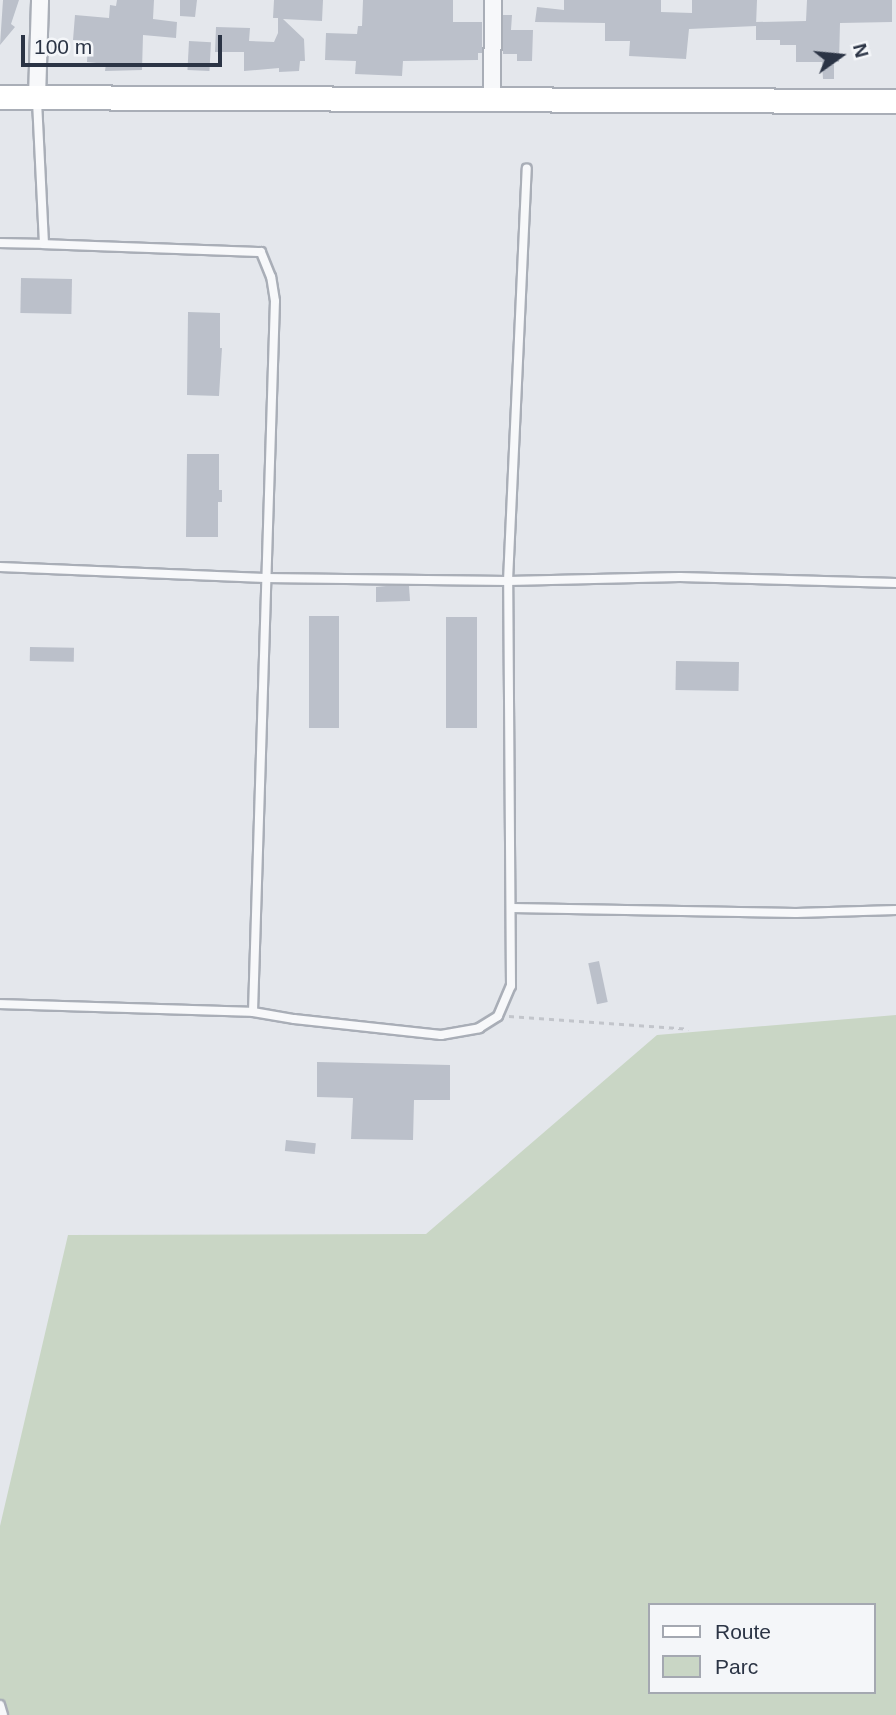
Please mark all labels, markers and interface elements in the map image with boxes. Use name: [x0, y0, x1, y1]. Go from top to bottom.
scale bar: [24, 21, 226, 65]
north arrow: [805, 21, 875, 91]
text: 100 m: [34, 35, 92, 58]
text: N: [849, 41, 873, 60]
legend: [648, 1603, 875, 1694]
text: Route: [715, 1620, 771, 1643]
text: Parc: [715, 1655, 758, 1678]

